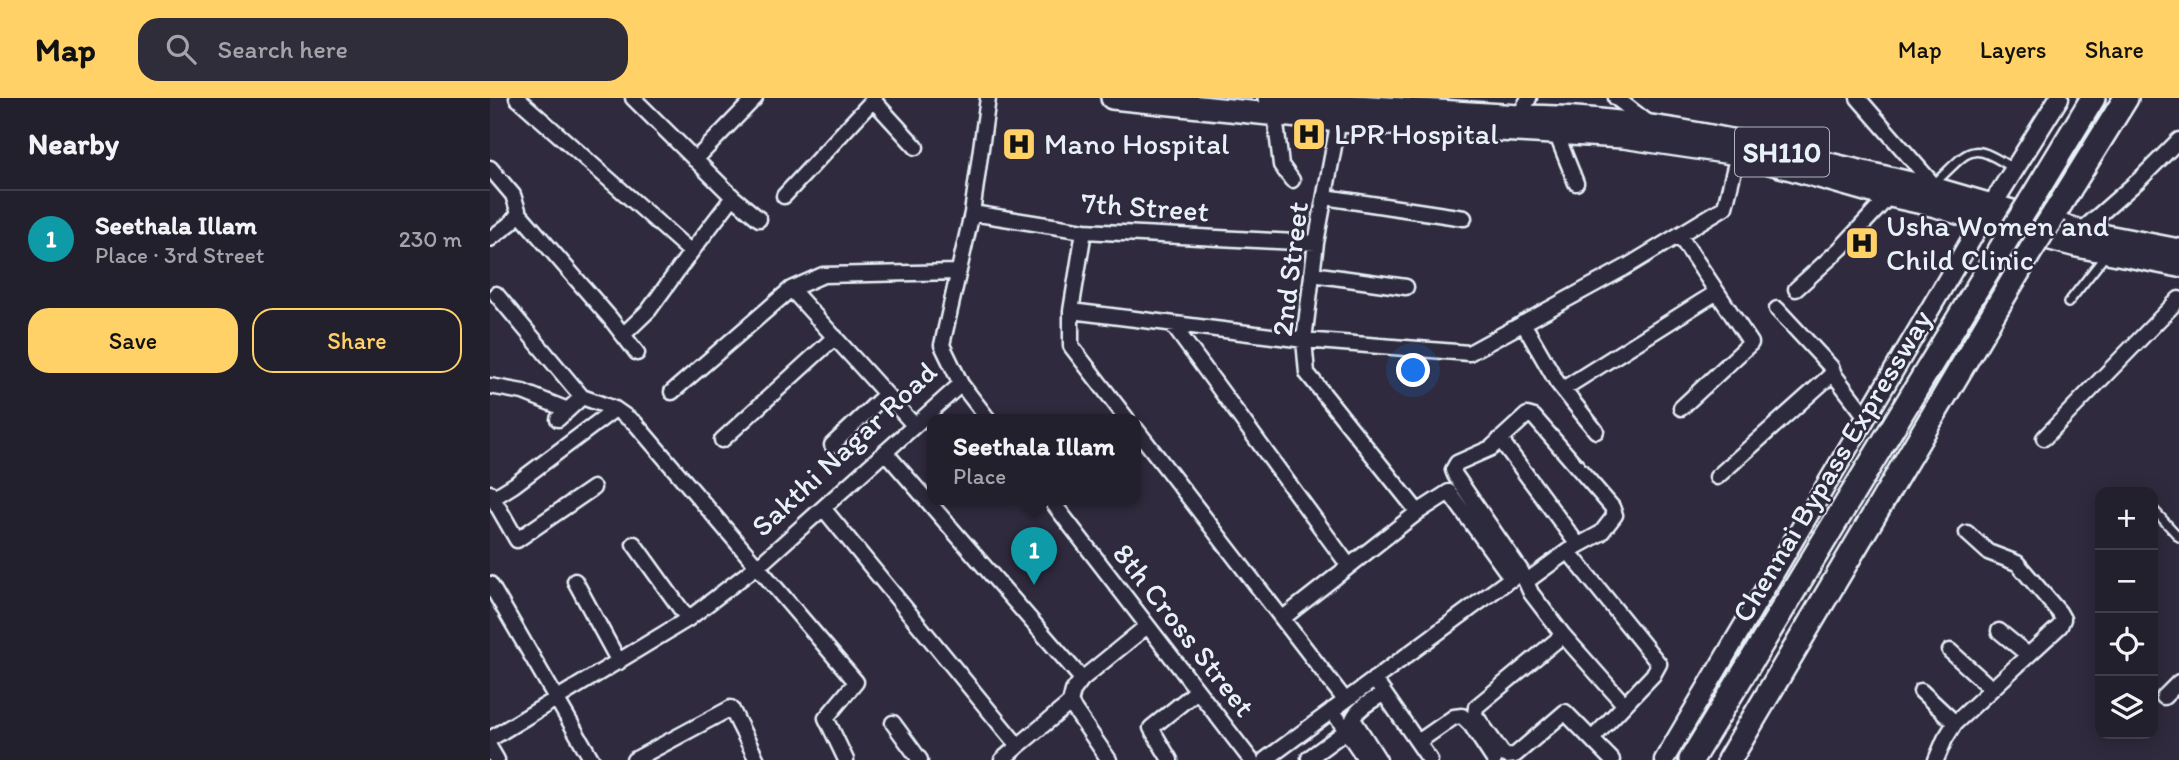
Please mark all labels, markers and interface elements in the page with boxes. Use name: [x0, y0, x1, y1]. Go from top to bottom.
search box: [138, 18, 628, 81]
text: Map: [35, 30, 96, 69]
icon: search: [162, 30, 200, 68]
text: Search here: [218, 33, 348, 65]
text: Map: [1898, 35, 1942, 64]
text: Layers: [1980, 35, 2047, 64]
text: Share: [2085, 35, 2144, 64]
hospital icon: LPR Hospital: [1290, 115, 1328, 153]
place label: LPR Hospital: [1334, 115, 1499, 152]
text: Nearby: [28, 125, 119, 162]
hospital icon: Mano Hospital: [1000, 125, 1038, 163]
place label: Mano Hospital: [1044, 125, 1230, 162]
road number: SH110: [1735, 128, 1829, 176]
street label: 7th Street: [1080, 184, 1210, 229]
street label: 2nd Street: [1263, 200, 1316, 338]
place label: Usha Women and Child Clinic: [1886, 207, 2109, 278]
text: Seethala Illam: [95, 209, 257, 241]
hospital icon: Usha Women and Child Clinic: [1843, 224, 1881, 262]
text: 1: [46, 225, 56, 253]
text: 230 m: [399, 225, 462, 253]
text: Place · 3rd Street: [95, 241, 264, 269]
street label: Chennai Bypass Expressway: [1723, 303, 1940, 629]
button: Save: [28, 308, 238, 373]
button: Share: [252, 308, 462, 373]
street label: Sakthi Nagar Road: [743, 353, 944, 544]
your location: [1396, 353, 1430, 387]
popup: [927, 414, 1141, 505]
text: Seethala Illam: [953, 430, 1115, 462]
text: Place: [953, 462, 1006, 490]
map controls: [2095, 487, 2158, 739]
button: +: [2095, 487, 2158, 550]
pin: 1: [1011, 527, 1057, 585]
street label: 8th Cross Street: [1105, 536, 1264, 724]
button: −: [2095, 550, 2158, 613]
button: locate: [2095, 613, 2158, 676]
button: layers: [2095, 676, 2158, 739]

